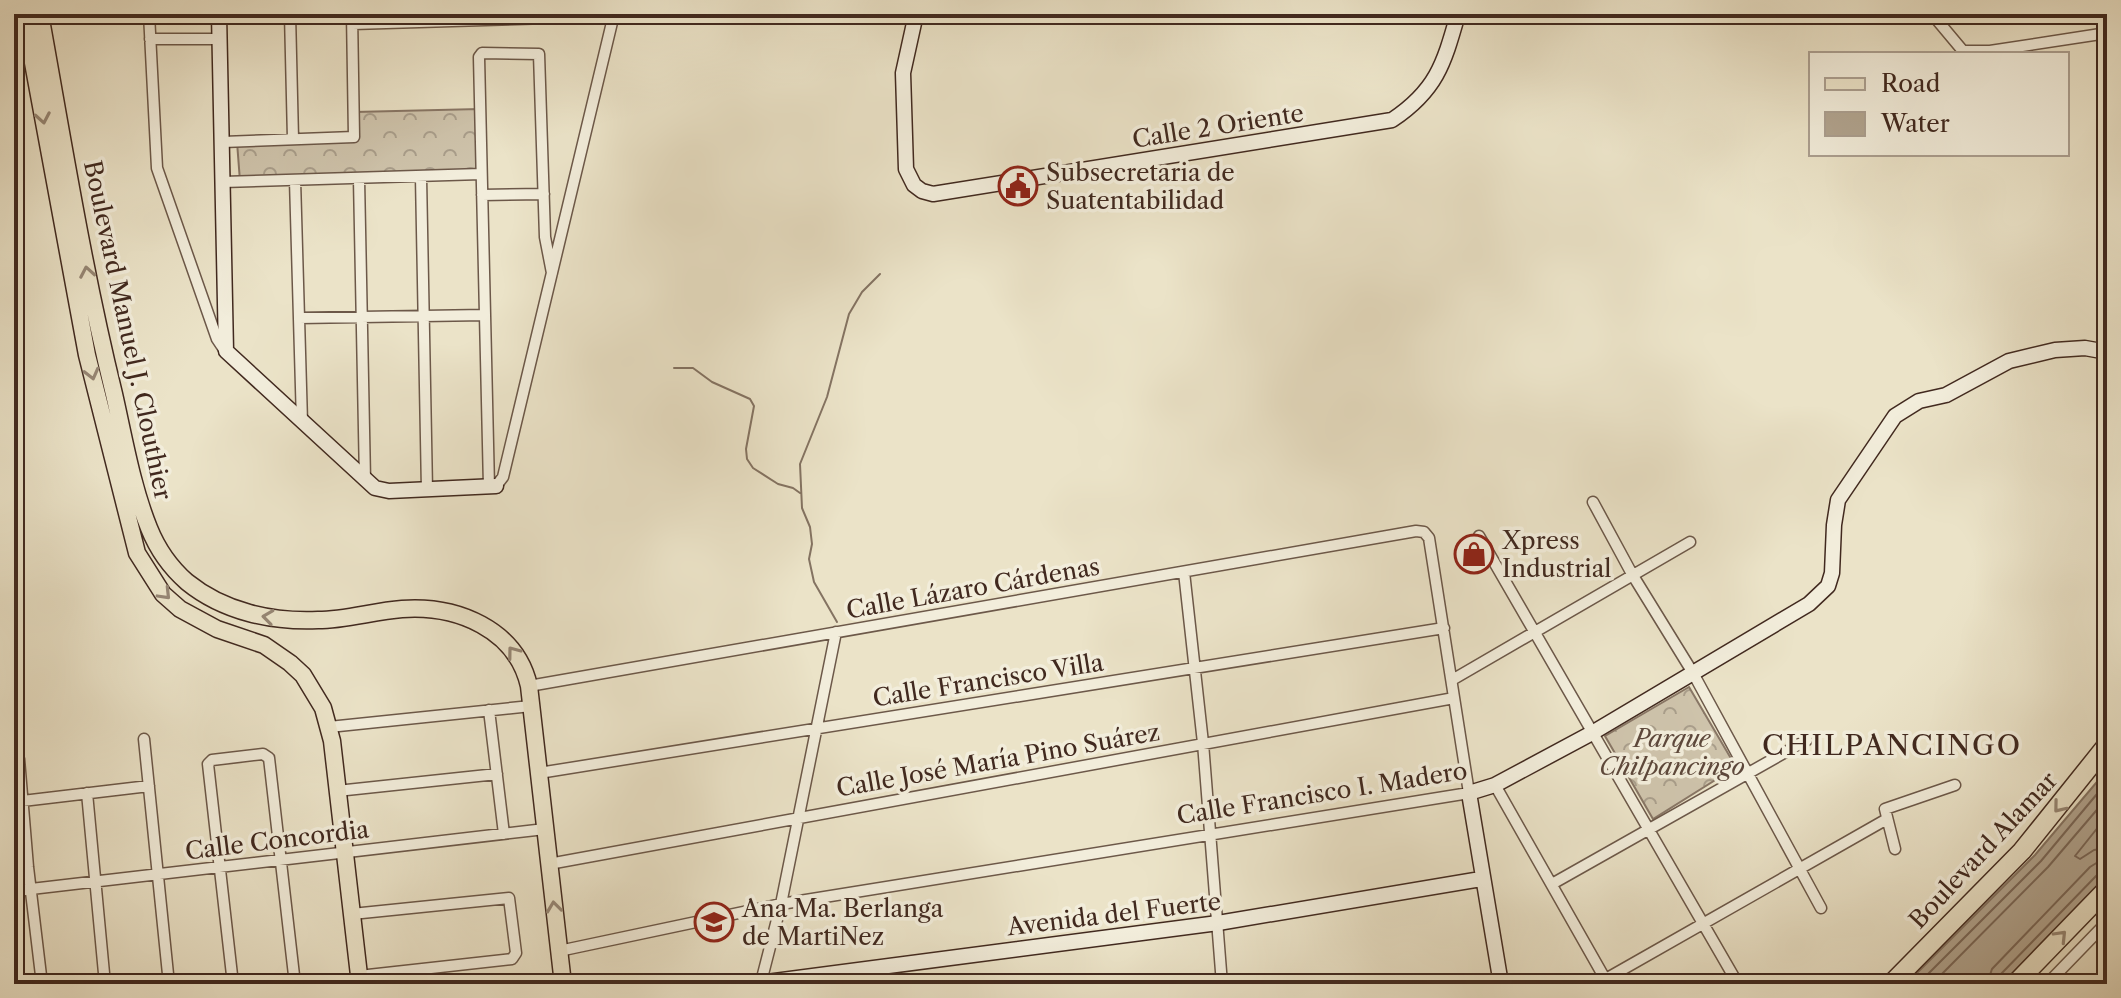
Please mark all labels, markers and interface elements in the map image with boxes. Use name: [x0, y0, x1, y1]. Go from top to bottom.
legend: [1809, 52, 2069, 156]
text: Road: [1881, 69, 1941, 98]
street label: Calle 2 Oriente: [1130, 98, 1306, 154]
text: Water: [1880, 109, 1950, 138]
one-way arrow: [34, 112, 51, 125]
street label: Boulevard Manuel J. Clouthier: [78, 158, 178, 502]
place label: Subsecretaria de Suatentabilidad: [1046, 158, 1235, 215]
public building icon: Subsecretaria de Suatentabilidad: [997, 165, 1039, 207]
one-way arrow: [79, 266, 96, 279]
one-way arrow: [82, 366, 99, 380]
place label: Xpress Industrial: [1501, 526, 1611, 583]
shop icon: Xpress Industrial: [1453, 533, 1495, 575]
street label: Calle Lázaro Cárdenas: [844, 551, 1102, 625]
one-way arrow: [155, 585, 170, 599]
one-way arrow: [261, 609, 275, 626]
one-way arrow: [509, 646, 523, 661]
street label: Calle Francisco Villa: [871, 647, 1106, 713]
street label: Calle José María Pino Suárez: [834, 717, 1162, 803]
park label: Parque Chilpancingo: [1599, 724, 1745, 781]
district label: CHILPANCINGO: [1762, 728, 2022, 762]
street label: Calle Francisco I. Madero: [1175, 756, 1469, 830]
street label: Boulevard Alamar: [1903, 766, 2063, 934]
one-way arrow: [2054, 798, 2069, 812]
street label: Calle Concordia: [183, 814, 371, 866]
street label: Avenida del Fuerte: [1004, 886, 1223, 942]
place label: Ana Ma. Berlanga de MartiNez: [741, 894, 944, 951]
one-way arrow: [546, 900, 563, 913]
school or university icon: Ana Ma. Berlanga de MartiNez: [693, 901, 735, 943]
one-way arrow: [2052, 931, 2066, 945]

